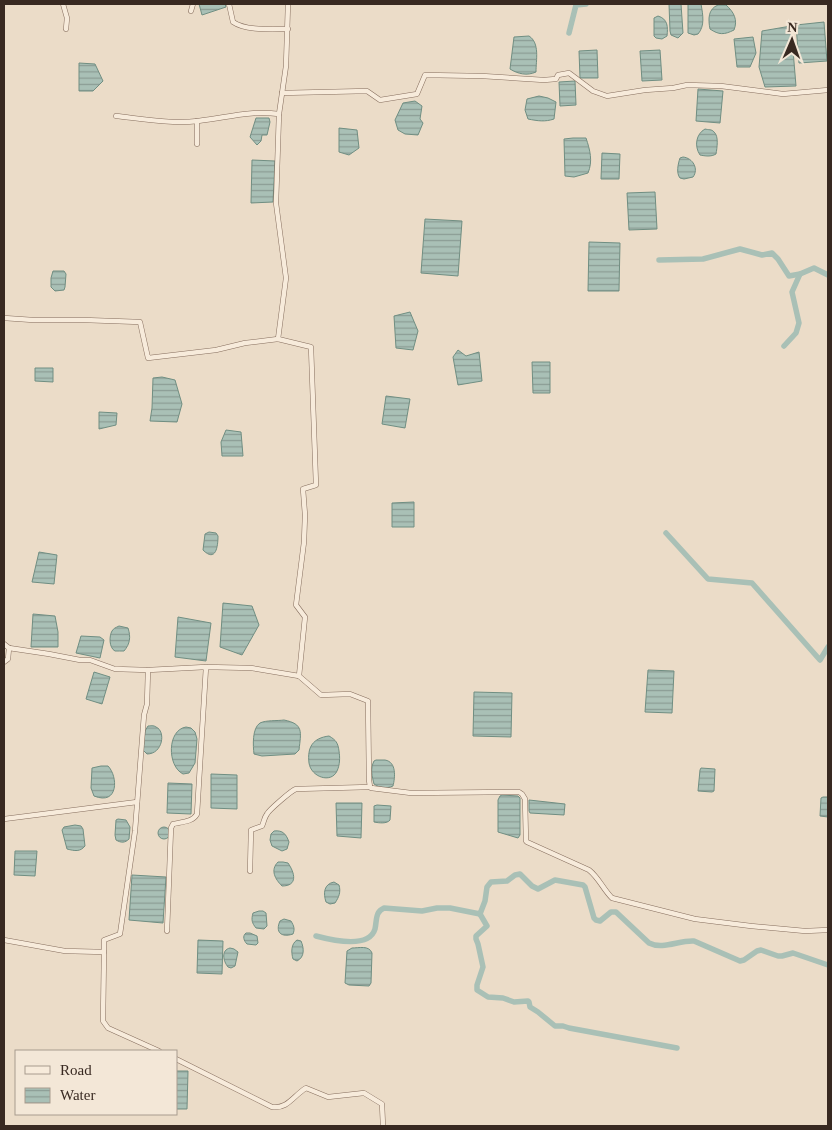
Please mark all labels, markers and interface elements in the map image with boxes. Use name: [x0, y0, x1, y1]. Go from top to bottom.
north arrow: [767, 15, 817, 65]
text: N: [787, 20, 798, 35]
legend: [15, 1050, 178, 1115]
text: Road: [60, 1062, 92, 1078]
text: Water: [60, 1087, 95, 1103]

